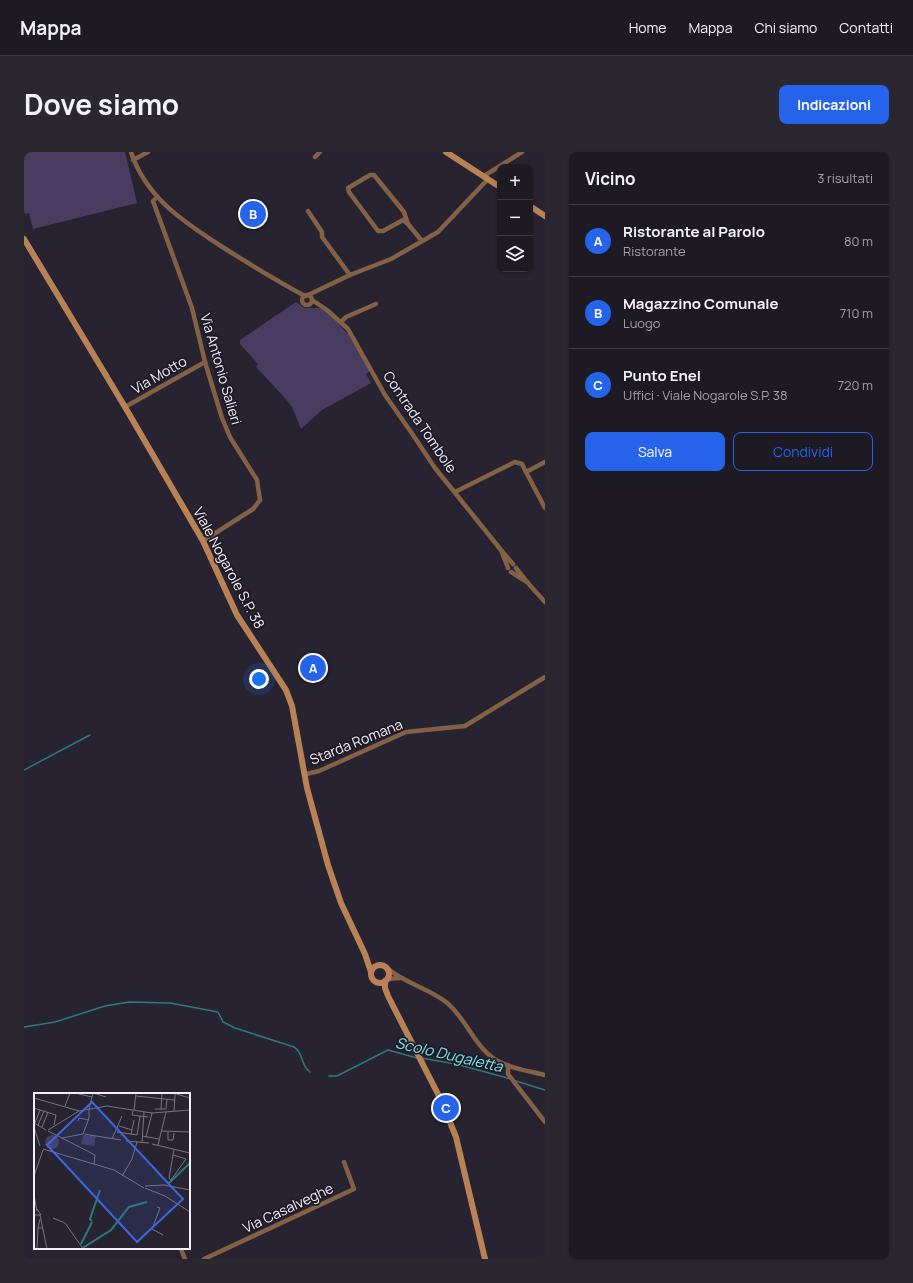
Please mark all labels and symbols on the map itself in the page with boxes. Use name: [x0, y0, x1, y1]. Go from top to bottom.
pin: B: [240, 199, 266, 229]
street label: Via Antonio Salieri: [197, 311, 246, 427]
street label: Via Motto: [128, 351, 190, 398]
street label: Contrada Tombole: [379, 367, 462, 476]
street label: Viale Nogarole S.P. 38: [189, 504, 270, 632]
pin: A: [300, 653, 326, 683]
your location: [249, 669, 269, 689]
street label: Starda Romana: [307, 714, 405, 769]
water label: Scolo Dugaletta: [393, 1032, 505, 1077]
inset map: [34, 1093, 190, 1249]
pin: C: [433, 1093, 459, 1123]
street label: Via Casalveghe: [239, 1178, 336, 1237]

